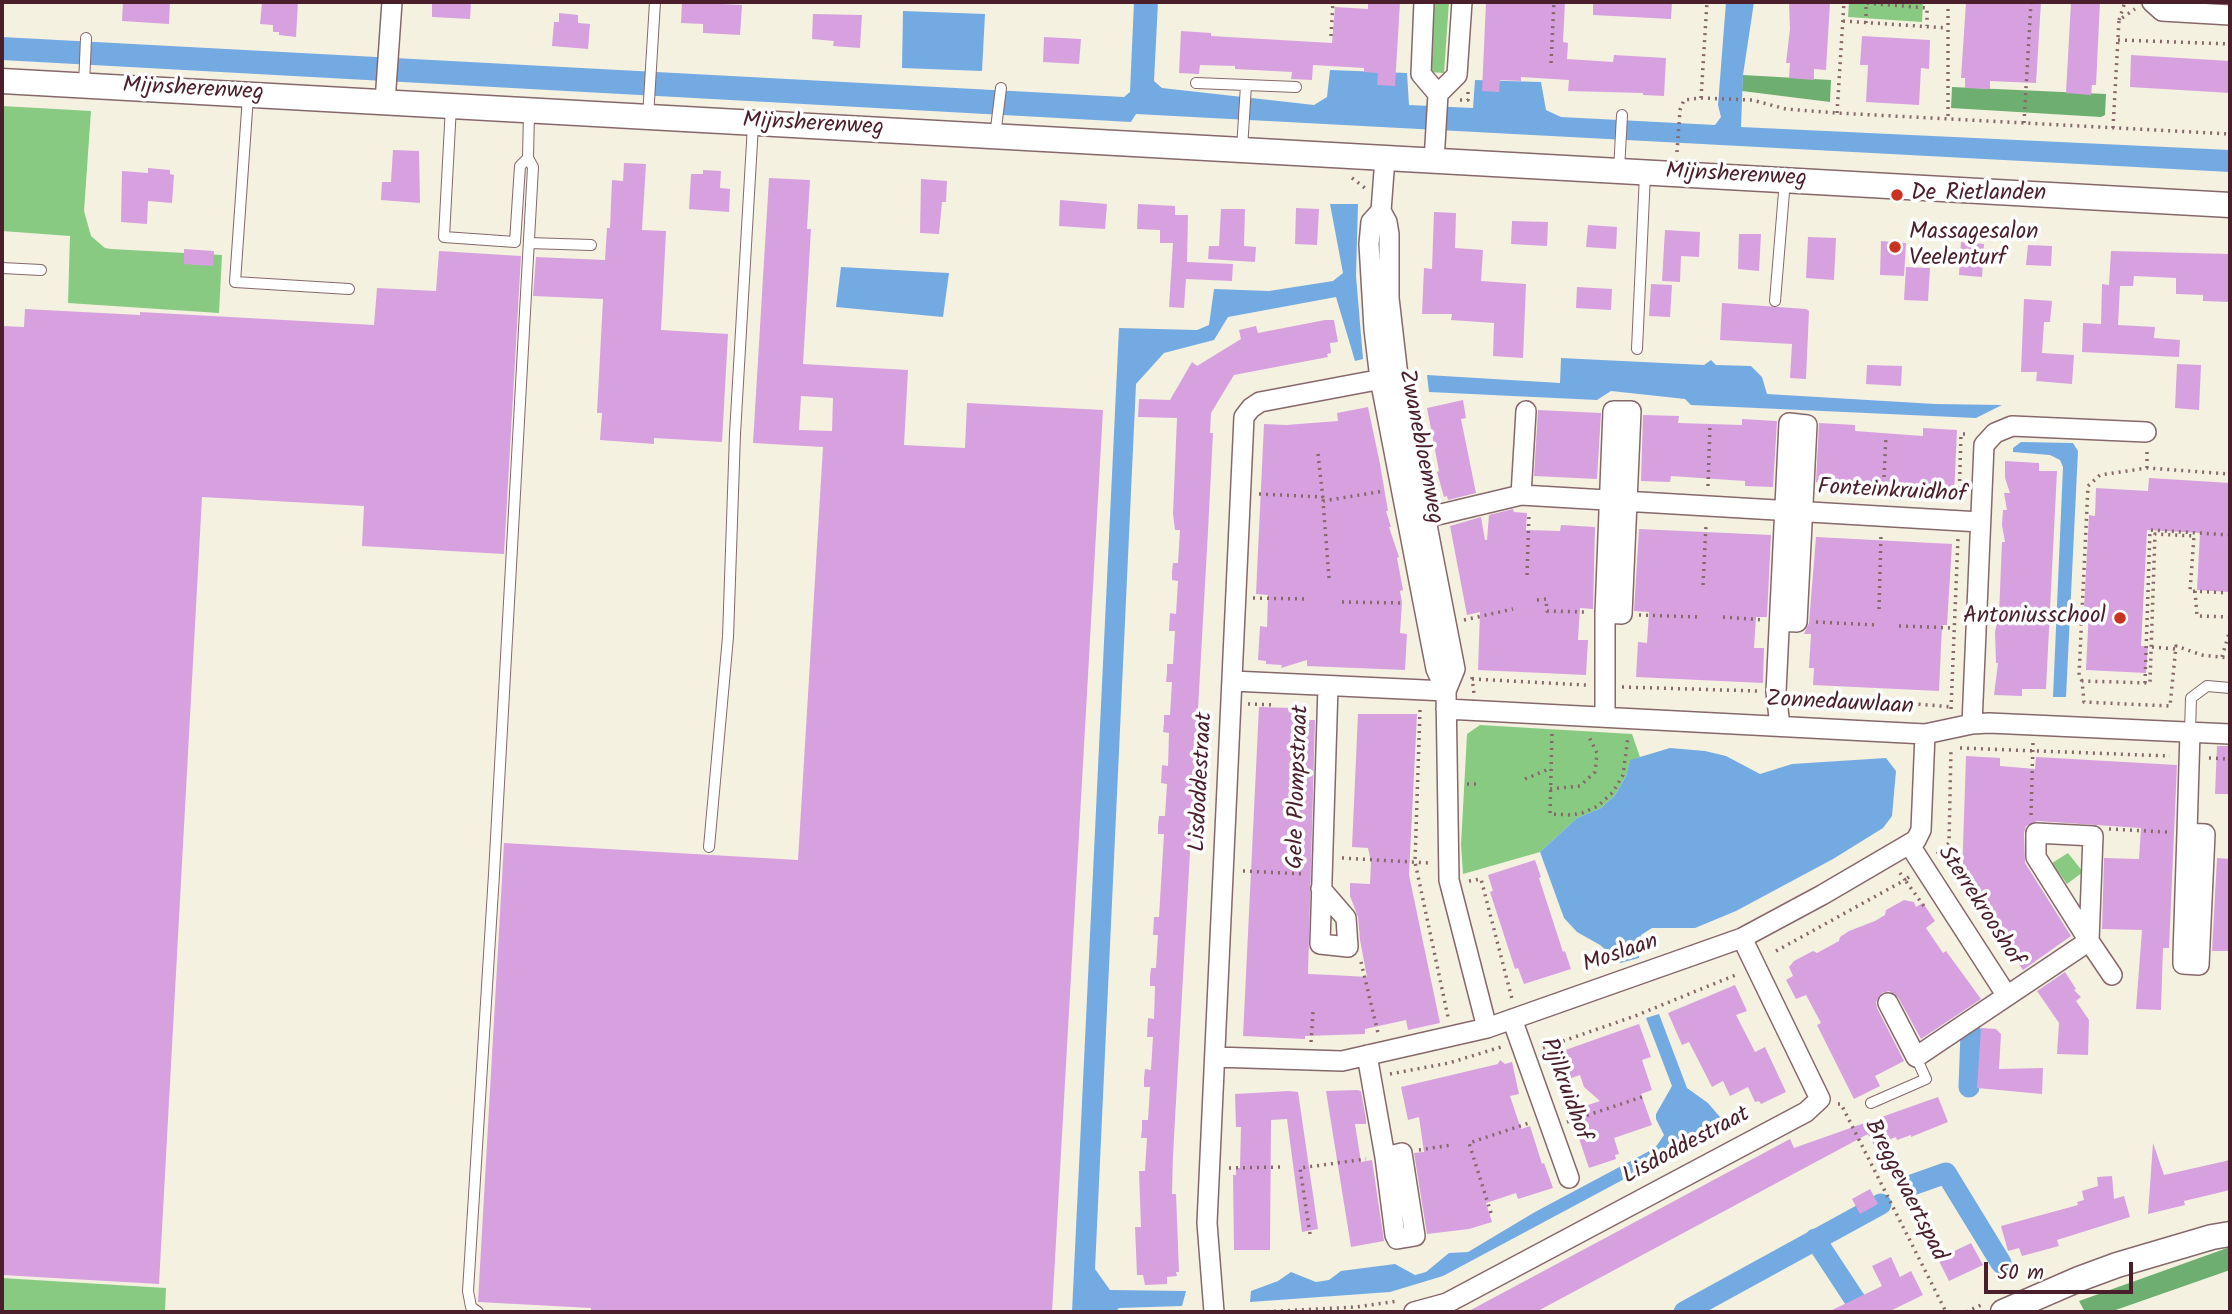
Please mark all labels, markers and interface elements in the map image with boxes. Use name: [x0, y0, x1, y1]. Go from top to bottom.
street label: Mijnsherenweg: [122, 74, 264, 108]
street label: Mijnsherenweg: [742, 109, 884, 143]
street label: Mijnsherenweg: [1665, 160, 1807, 194]
place label: De Rietlanden: [1911, 181, 2046, 209]
marker: De Rietlanden: [1889, 187, 1905, 203]
place label: Massagesalon Veelenturf: [1909, 220, 2038, 274]
marker: Massagesalon Veelenturf: [1887, 239, 1903, 255]
street label: Zwanebloemweg: [1391, 367, 1447, 527]
street label: Fonteinkruidhof: [1817, 475, 1967, 511]
place label: Antoniusschool: [1963, 604, 2106, 632]
marker: Antoniusschool: [2112, 610, 2128, 626]
street label: Zonnedauwlaan: [1765, 687, 1915, 723]
street label: Gele Plompstraat: [1283, 704, 1317, 870]
street label: Lisdoddestraat: [1186, 711, 1220, 853]
street label: Sterrekrooshof: [1930, 842, 2028, 972]
street label: Moslaan: [1580, 929, 1662, 981]
street label: Pijlkruidhof: [1533, 1035, 1595, 1145]
street label: Lisdoddestraat: [1619, 1102, 1755, 1192]
street label: Breggevaertspad: [1856, 1116, 1952, 1266]
scale bar: [1987, 1248, 2136, 1292]
text: 50 m: [1997, 1257, 2044, 1290]

